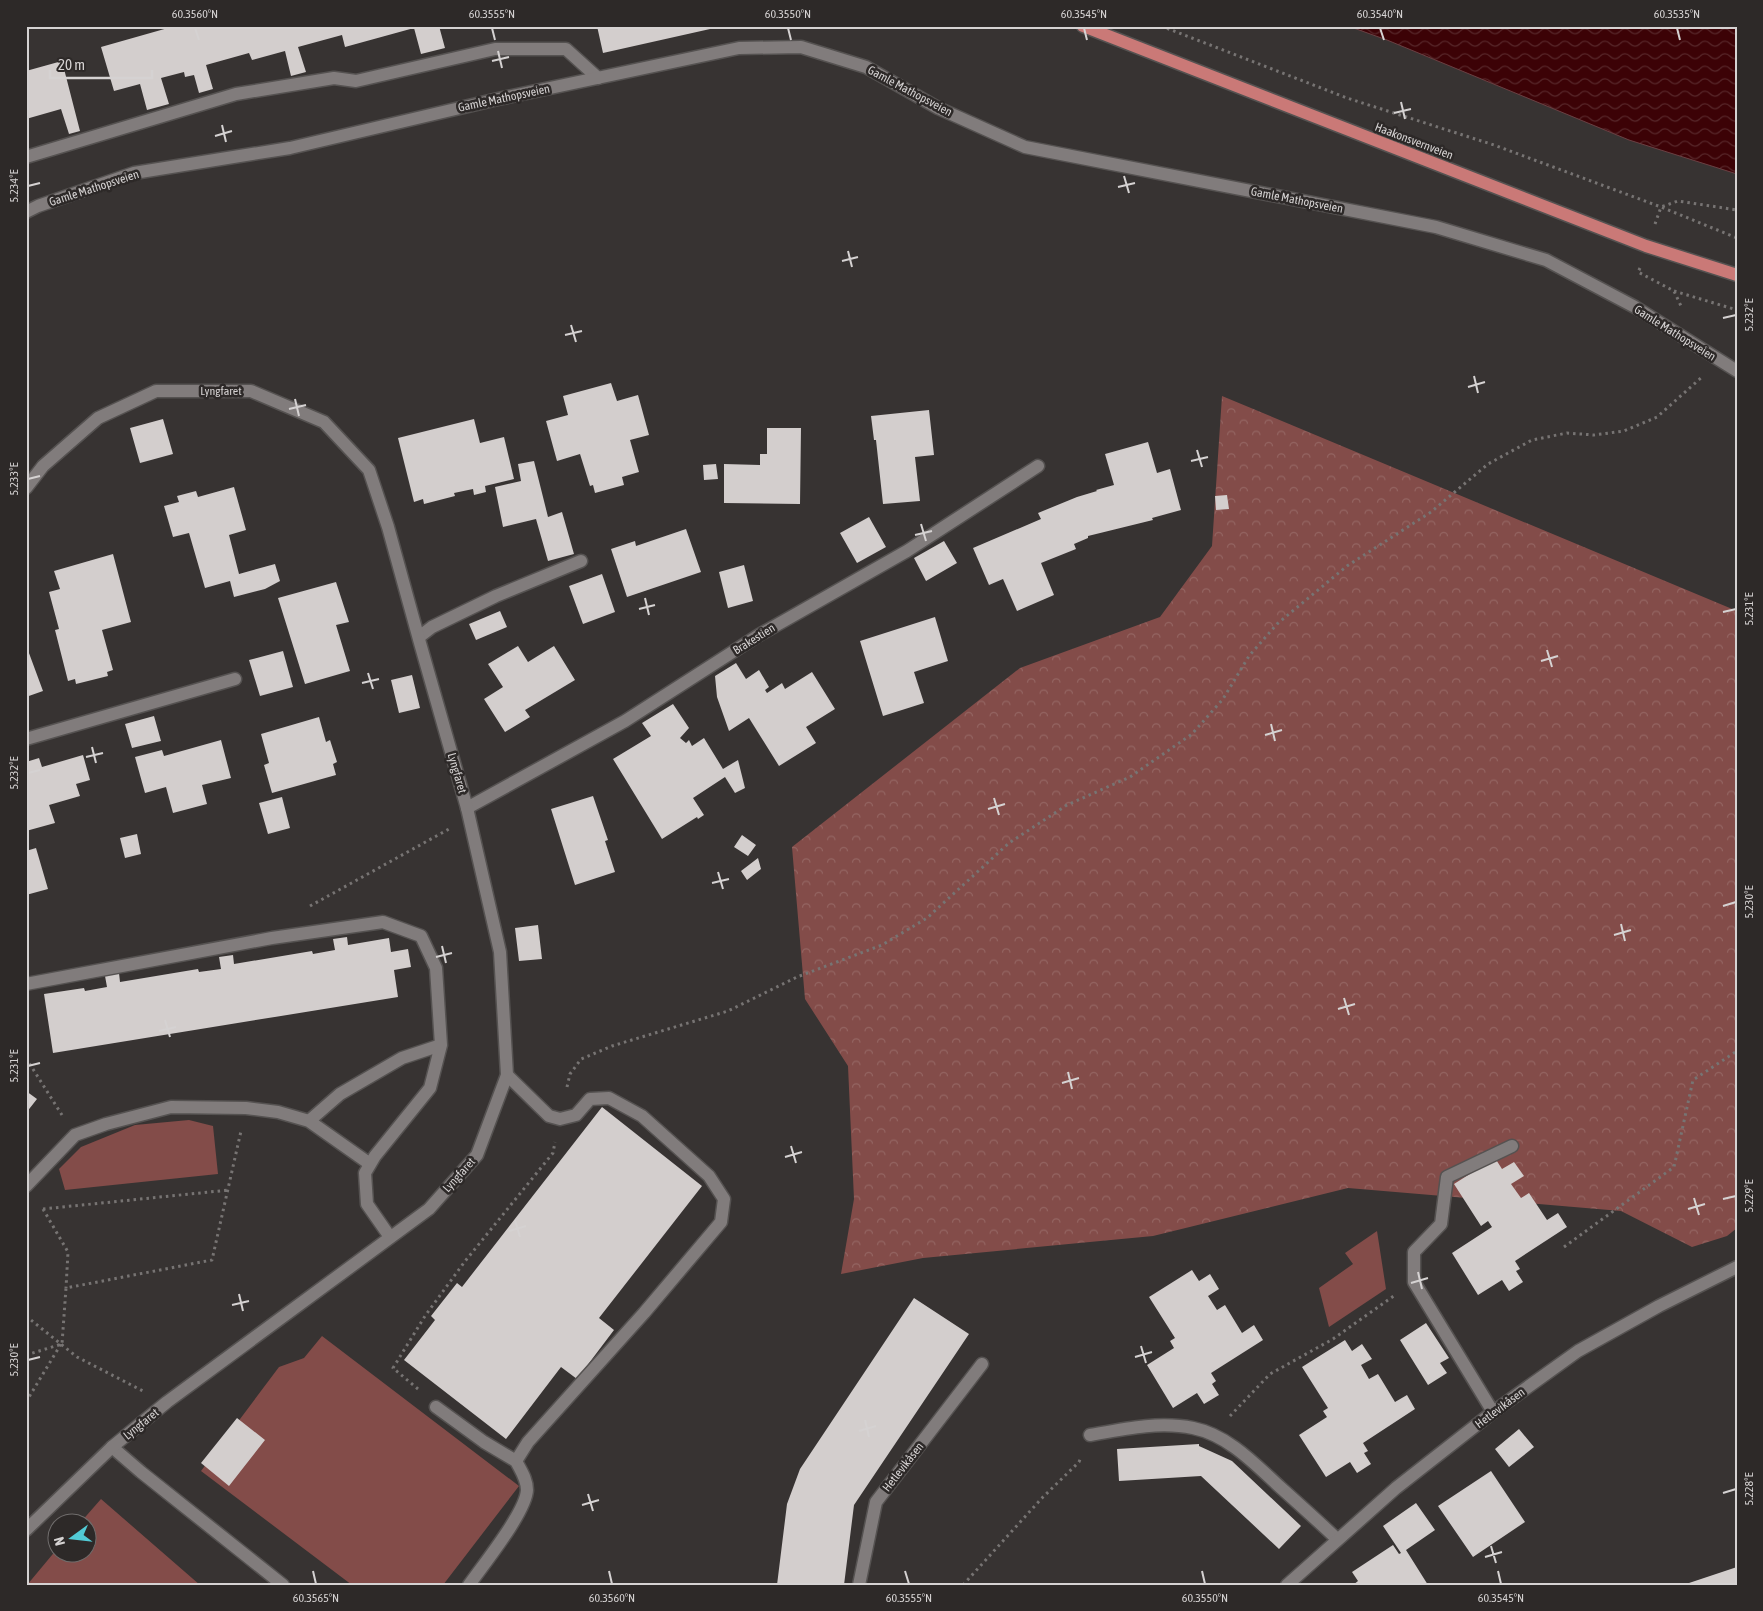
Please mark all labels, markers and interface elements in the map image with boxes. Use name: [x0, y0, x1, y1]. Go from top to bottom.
text: 60.3560°N: [172, 7, 218, 21]
text: 60.3555°N: [469, 7, 515, 21]
text: 60.3550°N: [765, 7, 811, 21]
text: 60.3545°N: [1061, 7, 1107, 21]
text: 60.3540°N: [1357, 7, 1403, 21]
text: 60.3535°N: [1654, 7, 1700, 21]
scale bar: [50, 48, 152, 80]
text: 20 m: [58, 56, 85, 73]
street label: Gamle Mathopsveien: [865, 63, 955, 119]
street label: Gamle Mathopsveien: [457, 81, 551, 115]
street label: Haakonsvernveien: [1373, 120, 1455, 162]
street label: Gamle Mathopsveien: [47, 167, 141, 209]
text: 5.234°E: [7, 169, 21, 203]
street label: Gamle Mathopsveien: [1250, 184, 1344, 216]
text: 5.232°E: [1742, 298, 1756, 332]
street label: Gamle Mathopsveien: [1632, 302, 1718, 364]
street label: Lyngfaret: [200, 384, 242, 398]
text: 5.233°E: [7, 462, 21, 496]
text: 5.231°E: [1742, 592, 1756, 626]
street label: Brakestien: [730, 621, 778, 657]
street label: Lyngfaret: [445, 751, 470, 795]
text: 5.232°E: [7, 756, 21, 790]
text: 5.230°E: [1742, 885, 1756, 919]
text: 5.231°E: [7, 1049, 21, 1083]
street label: Lyngfaret: [440, 1154, 478, 1195]
text: 5.229°E: [1742, 1179, 1756, 1213]
text: 5.230°E: [7, 1343, 21, 1377]
street label: Hetlevikåsen: [1472, 1385, 1528, 1431]
street label: Lyngfaret: [120, 1405, 162, 1443]
street label: Hetlevikåsen: [880, 1440, 926, 1494]
text: 5.228°E: [1742, 1472, 1756, 1506]
north arrow: [48, 1514, 98, 1564]
text: N: [51, 1535, 68, 1547]
text: 60.3565°N: [293, 1591, 339, 1605]
text: 60.3560°N: [589, 1591, 635, 1605]
text: 60.3555°N: [886, 1591, 932, 1605]
text: 60.3550°N: [1182, 1591, 1228, 1605]
text: 60.3545°N: [1478, 1591, 1524, 1605]

